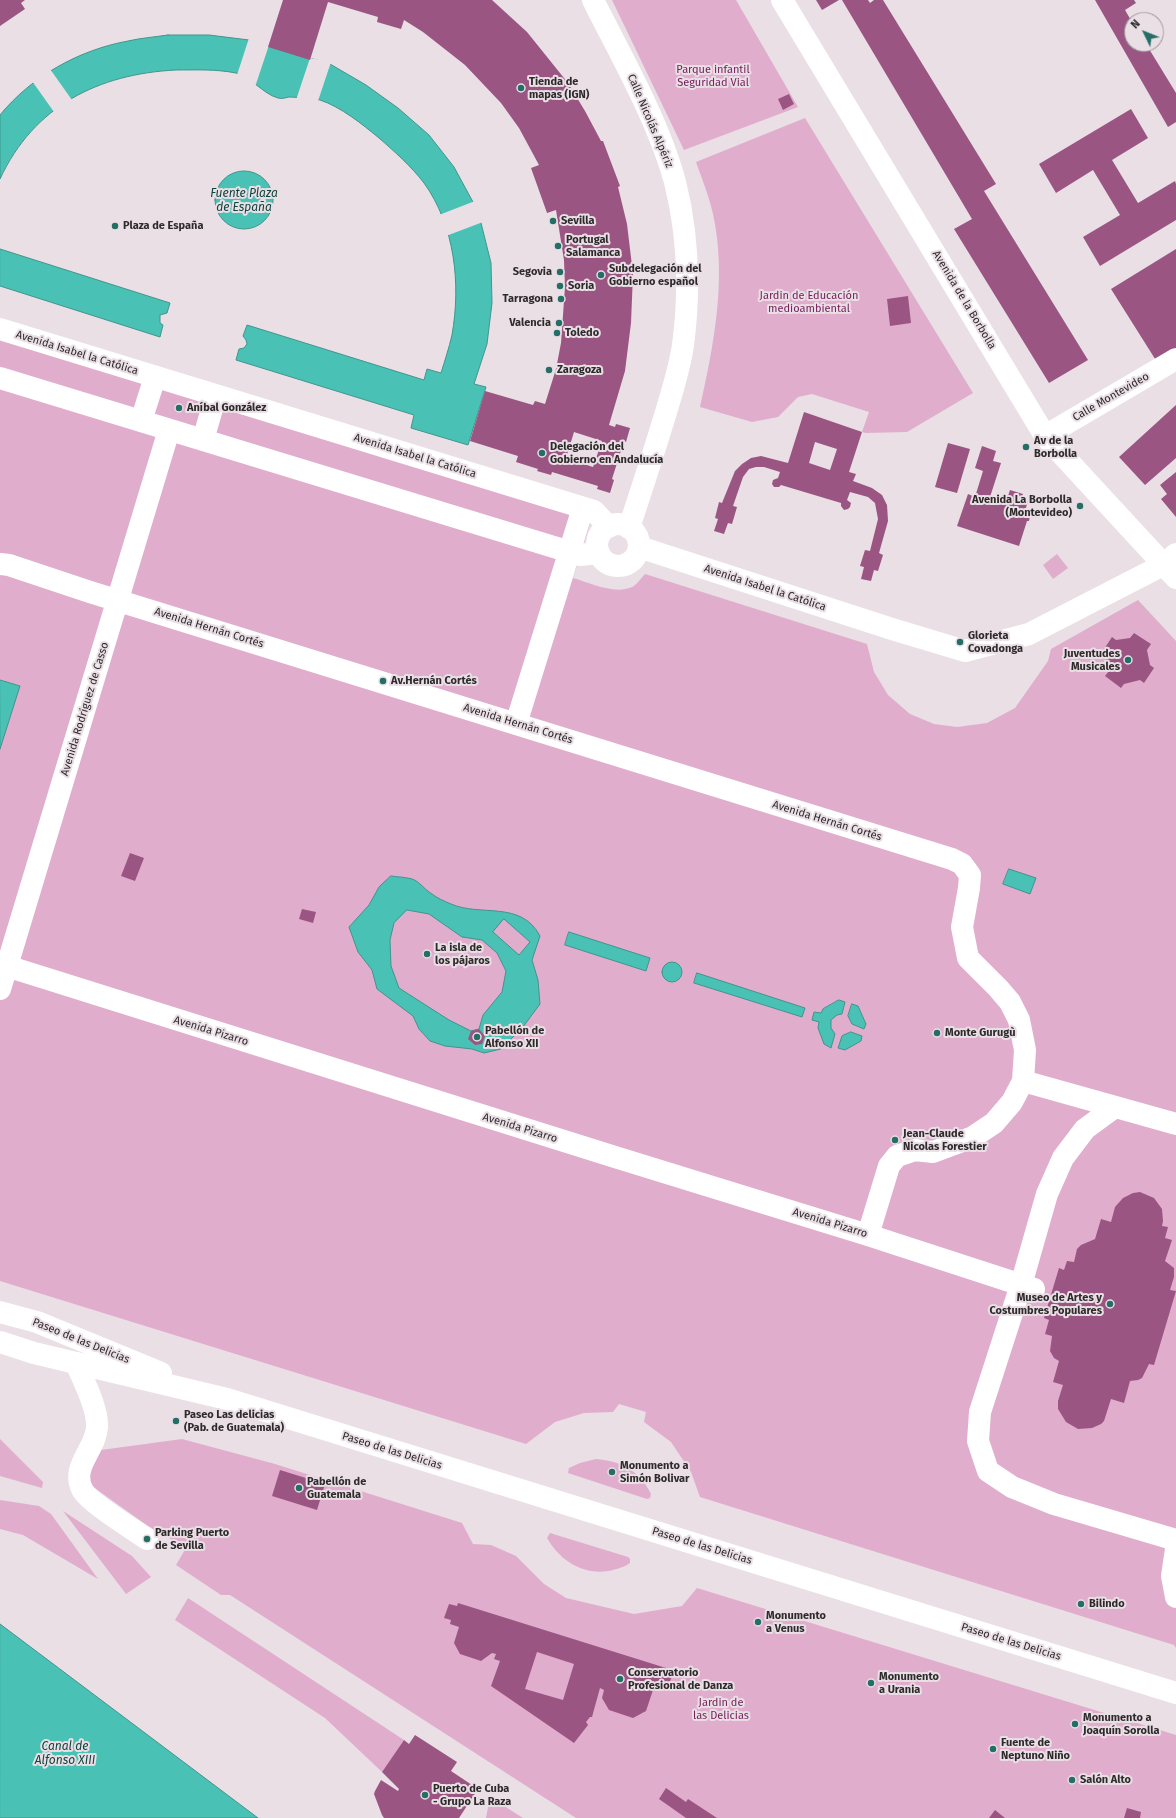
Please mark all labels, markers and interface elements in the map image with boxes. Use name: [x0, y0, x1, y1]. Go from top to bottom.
north arrow: [1124, 12, 1164, 52]
text: N: [1128, 17, 1143, 31]
park label: Parque infantil Seguridad Vial: [676, 63, 750, 89]
street label: Calle Nicolás Alpériz: [624, 72, 676, 170]
place label: Tienda de mapas (IGN): [529, 75, 589, 101]
marker: Tienda de mapas (IGN): [516, 83, 526, 93]
water label: Fuente Plaza de España: [210, 187, 278, 215]
place label: Sevilla: [561, 214, 595, 228]
marker: Sevilla: [548, 216, 558, 226]
place label: Plaza de España: [123, 219, 203, 233]
marker: Plaza de España: [110, 221, 120, 231]
place label: Portugal Salamanca: [566, 233, 620, 259]
marker: Portugal Salamanca: [553, 241, 563, 251]
street label: Avenida de la Borbolla: [929, 248, 999, 352]
place label: Subdelegación del Gobierno español: [609, 262, 702, 288]
place label: Segovia: [513, 265, 552, 279]
marker: Segovia: [555, 267, 565, 277]
marker: Subdelegación del Gobierno español: [596, 270, 606, 280]
place label: Soria: [568, 279, 594, 293]
marker: Soria: [555, 281, 565, 291]
park label: Jardin de Educación medioambiental: [760, 289, 858, 315]
place label: Tarragona: [503, 292, 553, 306]
marker: Tarragona: [556, 294, 566, 304]
place label: Valencia: [509, 316, 551, 330]
marker: Valencia: [554, 318, 564, 328]
place label: Toledo: [565, 326, 599, 340]
street label: Avenida Isabel la Católica: [14, 328, 140, 378]
marker: Toledo: [552, 328, 562, 338]
place label: Zaragoza: [557, 363, 602, 377]
marker: Zaragoza: [544, 365, 554, 375]
street label: Calle Montevideo: [1070, 370, 1152, 424]
place label: Aníbal González: [187, 401, 266, 415]
marker: Aníbal González: [174, 403, 184, 413]
street label: Avenida Isabel la Católica: [352, 431, 478, 481]
place label: Av de la Borbolla: [1034, 434, 1077, 460]
place label: Delegación del Gobierno en Andalucía: [550, 440, 663, 466]
marker: Av de la Borbolla: [1021, 442, 1031, 452]
marker: Delegación del Gobierno en Andalucía: [537, 448, 547, 458]
place label: Avenida La Borbolla (Montevideo): [972, 493, 1072, 519]
marker: Avenida La Borbolla (Montevideo): [1075, 501, 1085, 511]
street label: Avenida Isabel la Católica: [702, 562, 828, 614]
street label: Avenida Hernán Cortés: [153, 605, 265, 651]
place label: Glorieta Covadonga: [968, 629, 1023, 655]
marker: Glorieta Covadonga: [955, 637, 965, 647]
street label: Avenida Rodríguez de Casso: [58, 641, 112, 777]
place label: Juventudes Musicales: [1064, 647, 1120, 673]
marker: Juventudes Musicales: [1123, 655, 1133, 665]
place label: Av.Hernán Cortés: [391, 674, 477, 688]
marker: Av.Hernán Cortés: [378, 676, 388, 686]
street label: Avenida Hernán Cortés: [462, 701, 574, 747]
street label: Avenida Hernán Cortés: [771, 798, 883, 844]
place label: La isla de los pájaros: [435, 941, 490, 967]
marker: La isla de los pájaros: [422, 949, 432, 959]
street label: Avenida Pizarro: [172, 1013, 250, 1049]
place label: Pabellón de Alfonso XII: [485, 1024, 544, 1050]
place label: Monte Gurugù: [945, 1026, 1015, 1040]
marker: Monte Gurugù: [932, 1028, 942, 1038]
marker: Pabellón de Alfonso XII: [472, 1032, 482, 1042]
street label: Avenida Pizarro: [481, 1110, 559, 1146]
place label: Jean-Claude Nicolas Forestier: [903, 1127, 987, 1153]
marker: Jean-Claude Nicolas Forestier: [890, 1135, 900, 1145]
street label: Avenida Pizarro: [791, 1205, 869, 1241]
place label: Museo de Artes y Costumbres Populares: [989, 1291, 1102, 1317]
marker: Museo de Artes y Costumbres Populares: [1105, 1299, 1115, 1309]
street label: Paseo de las Delicias: [31, 1315, 131, 1367]
place label: Paseo Las delicias (Pab. de Guatemala): [184, 1408, 284, 1434]
marker: Paseo Las delicias (Pab. de Guatemala): [171, 1416, 181, 1426]
street label: Paseo de las Delicias: [341, 1430, 443, 1472]
place label: Monumento a Simón Bolivar: [620, 1459, 689, 1485]
marker: Monumento a Simón Bolivar: [607, 1467, 617, 1477]
place label: Pabellón de Guatemala: [307, 1475, 366, 1501]
marker: Pabellón de Guatemala: [294, 1483, 304, 1493]
street label: Paseo de las Delicias: [651, 1525, 753, 1567]
place label: Parking Puerto de Sevilla: [155, 1526, 229, 1552]
marker: Parking Puerto de Sevilla: [142, 1534, 152, 1544]
place label: Bilindo: [1089, 1597, 1125, 1611]
marker: Bilindo: [1076, 1599, 1086, 1609]
place label: Monumento a Venus: [766, 1609, 826, 1635]
marker: Monumento a Venus: [753, 1617, 763, 1627]
street label: Paseo de las Delicias: [960, 1621, 1062, 1663]
place label: Conservatorio Profesional de Danza: [628, 1666, 733, 1692]
place label: Monumento a Urania: [879, 1670, 939, 1696]
marker: Conservatorio Profesional de Danza: [615, 1674, 625, 1684]
marker: Monumento a Urania: [866, 1678, 876, 1688]
park label: Jardin de las Delicias: [693, 1696, 749, 1722]
place label: Monumento a Joaquín Sorolla: [1083, 1711, 1160, 1737]
marker: Monumento a Joaquín Sorolla: [1070, 1719, 1080, 1729]
place label: Fuente de Neptuno Niño: [1001, 1736, 1070, 1762]
water label: Canal de Alfonso XIII: [35, 1740, 95, 1768]
marker: Fuente de Neptuno Niño: [988, 1744, 998, 1754]
place label: Salón Alto: [1080, 1773, 1131, 1787]
marker: Salón Alto: [1067, 1775, 1077, 1785]
place label: Puerto de Cuba - Grupo La Raza: [433, 1782, 511, 1808]
marker: Puerto de Cuba - Grupo La Raza: [420, 1790, 430, 1800]

